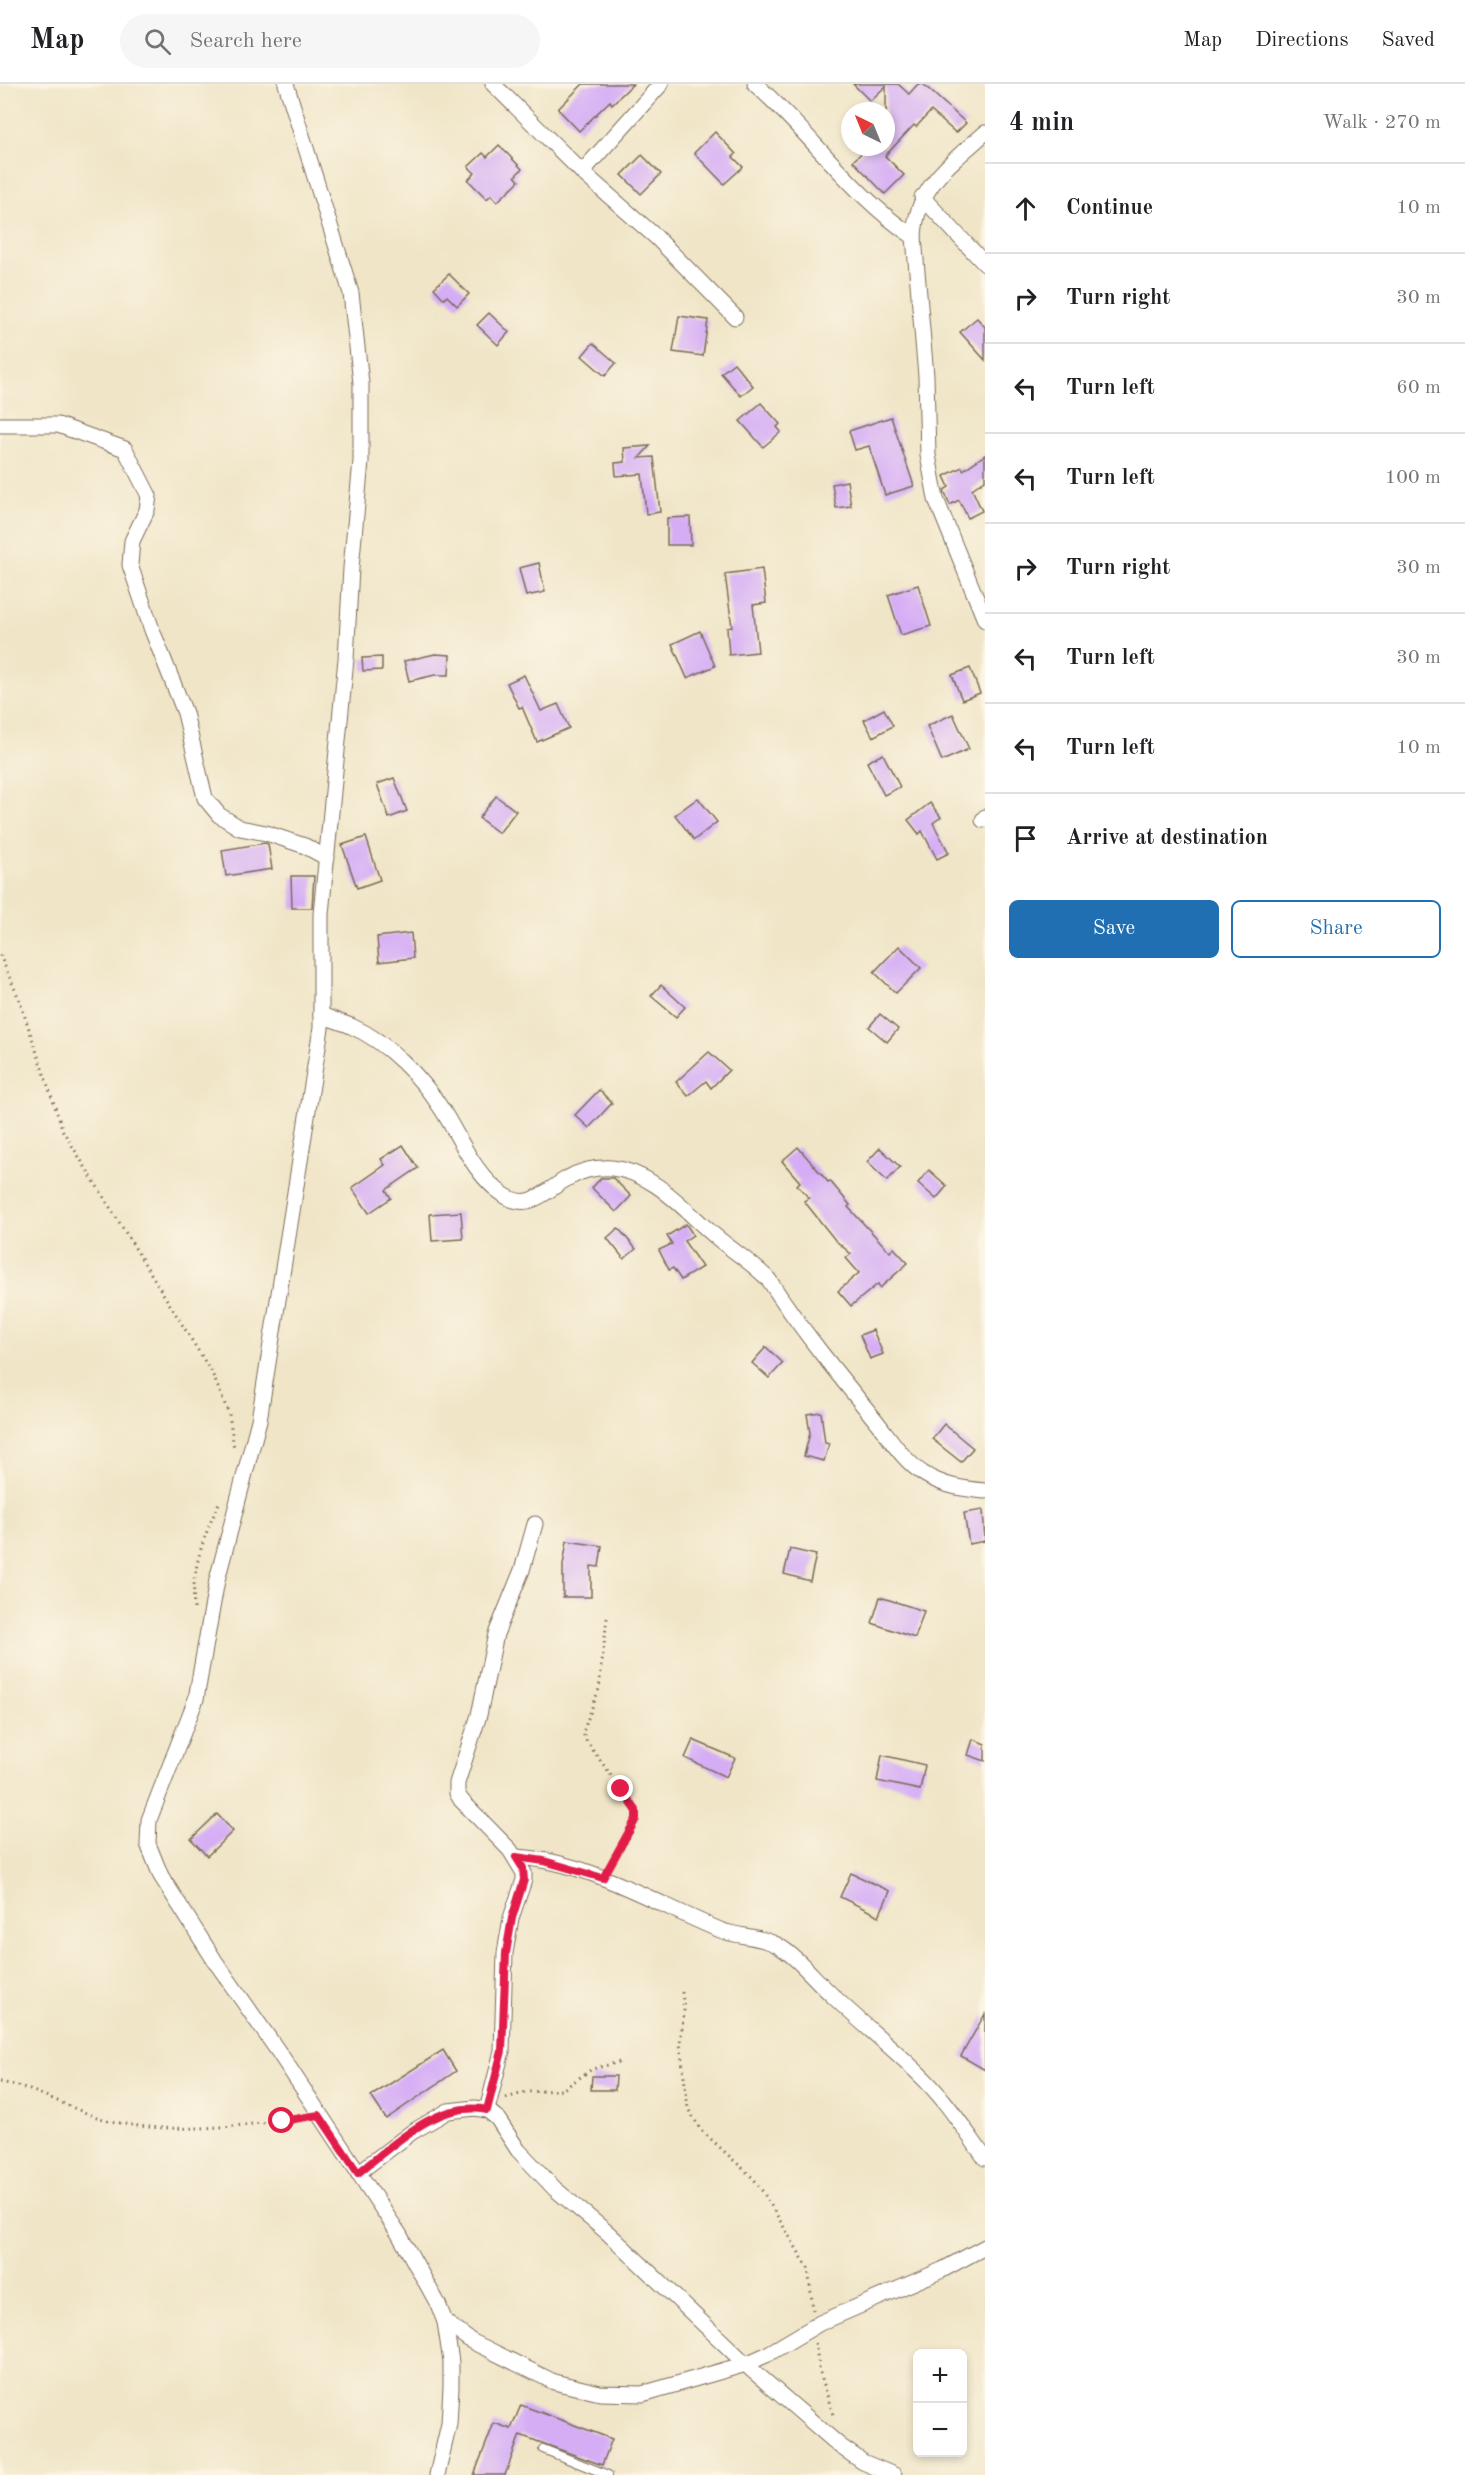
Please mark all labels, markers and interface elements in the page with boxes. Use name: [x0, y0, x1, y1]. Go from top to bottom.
search box: [120, 14, 540, 68]
icon: search: [141, 25, 174, 58]
text: Map: [30, 27, 84, 55]
text: Search here: [189, 30, 302, 52]
text: Map: [1183, 30, 1222, 51]
text: Directions: [1255, 30, 1349, 51]
text: Saved: [1382, 30, 1435, 51]
north arrow: [841, 102, 895, 156]
text: 4 min: [1009, 110, 1074, 136]
text: Walk · 270 m: [1322, 113, 1441, 133]
icon: ahead: [1009, 192, 1042, 225]
text: Continue: [1066, 197, 1153, 219]
text: 10 m: [1396, 198, 1441, 218]
icon: right: [1009, 282, 1042, 315]
text: Turn right: [1066, 287, 1170, 309]
text: 30 m: [1396, 288, 1441, 308]
icon: left: [1009, 372, 1042, 405]
text: Turn left: [1066, 377, 1155, 399]
text: 60 m: [1396, 378, 1441, 398]
icon: left: [1009, 462, 1042, 495]
text: Turn left: [1066, 467, 1155, 489]
text: 100 m: [1385, 468, 1441, 488]
icon: right: [1009, 552, 1042, 585]
text: Turn right: [1066, 557, 1170, 579]
text: 30 m: [1396, 558, 1441, 578]
icon: left: [1009, 642, 1042, 675]
text: Turn left: [1066, 647, 1155, 669]
text: 30 m: [1396, 648, 1441, 668]
icon: left: [1009, 732, 1042, 765]
text: Turn left: [1066, 737, 1155, 759]
text: 10 m: [1396, 738, 1441, 758]
icon: arrive: [1009, 822, 1042, 855]
text: Arrive at destination: [1066, 827, 1268, 849]
button: Save: [1009, 900, 1219, 958]
button: Share: [1231, 900, 1441, 958]
route end: [607, 1775, 633, 1801]
route start: [268, 2107, 294, 2133]
map controls: [913, 2349, 967, 2457]
button: +: [913, 2349, 967, 2403]
button: −: [913, 2403, 967, 2457]

